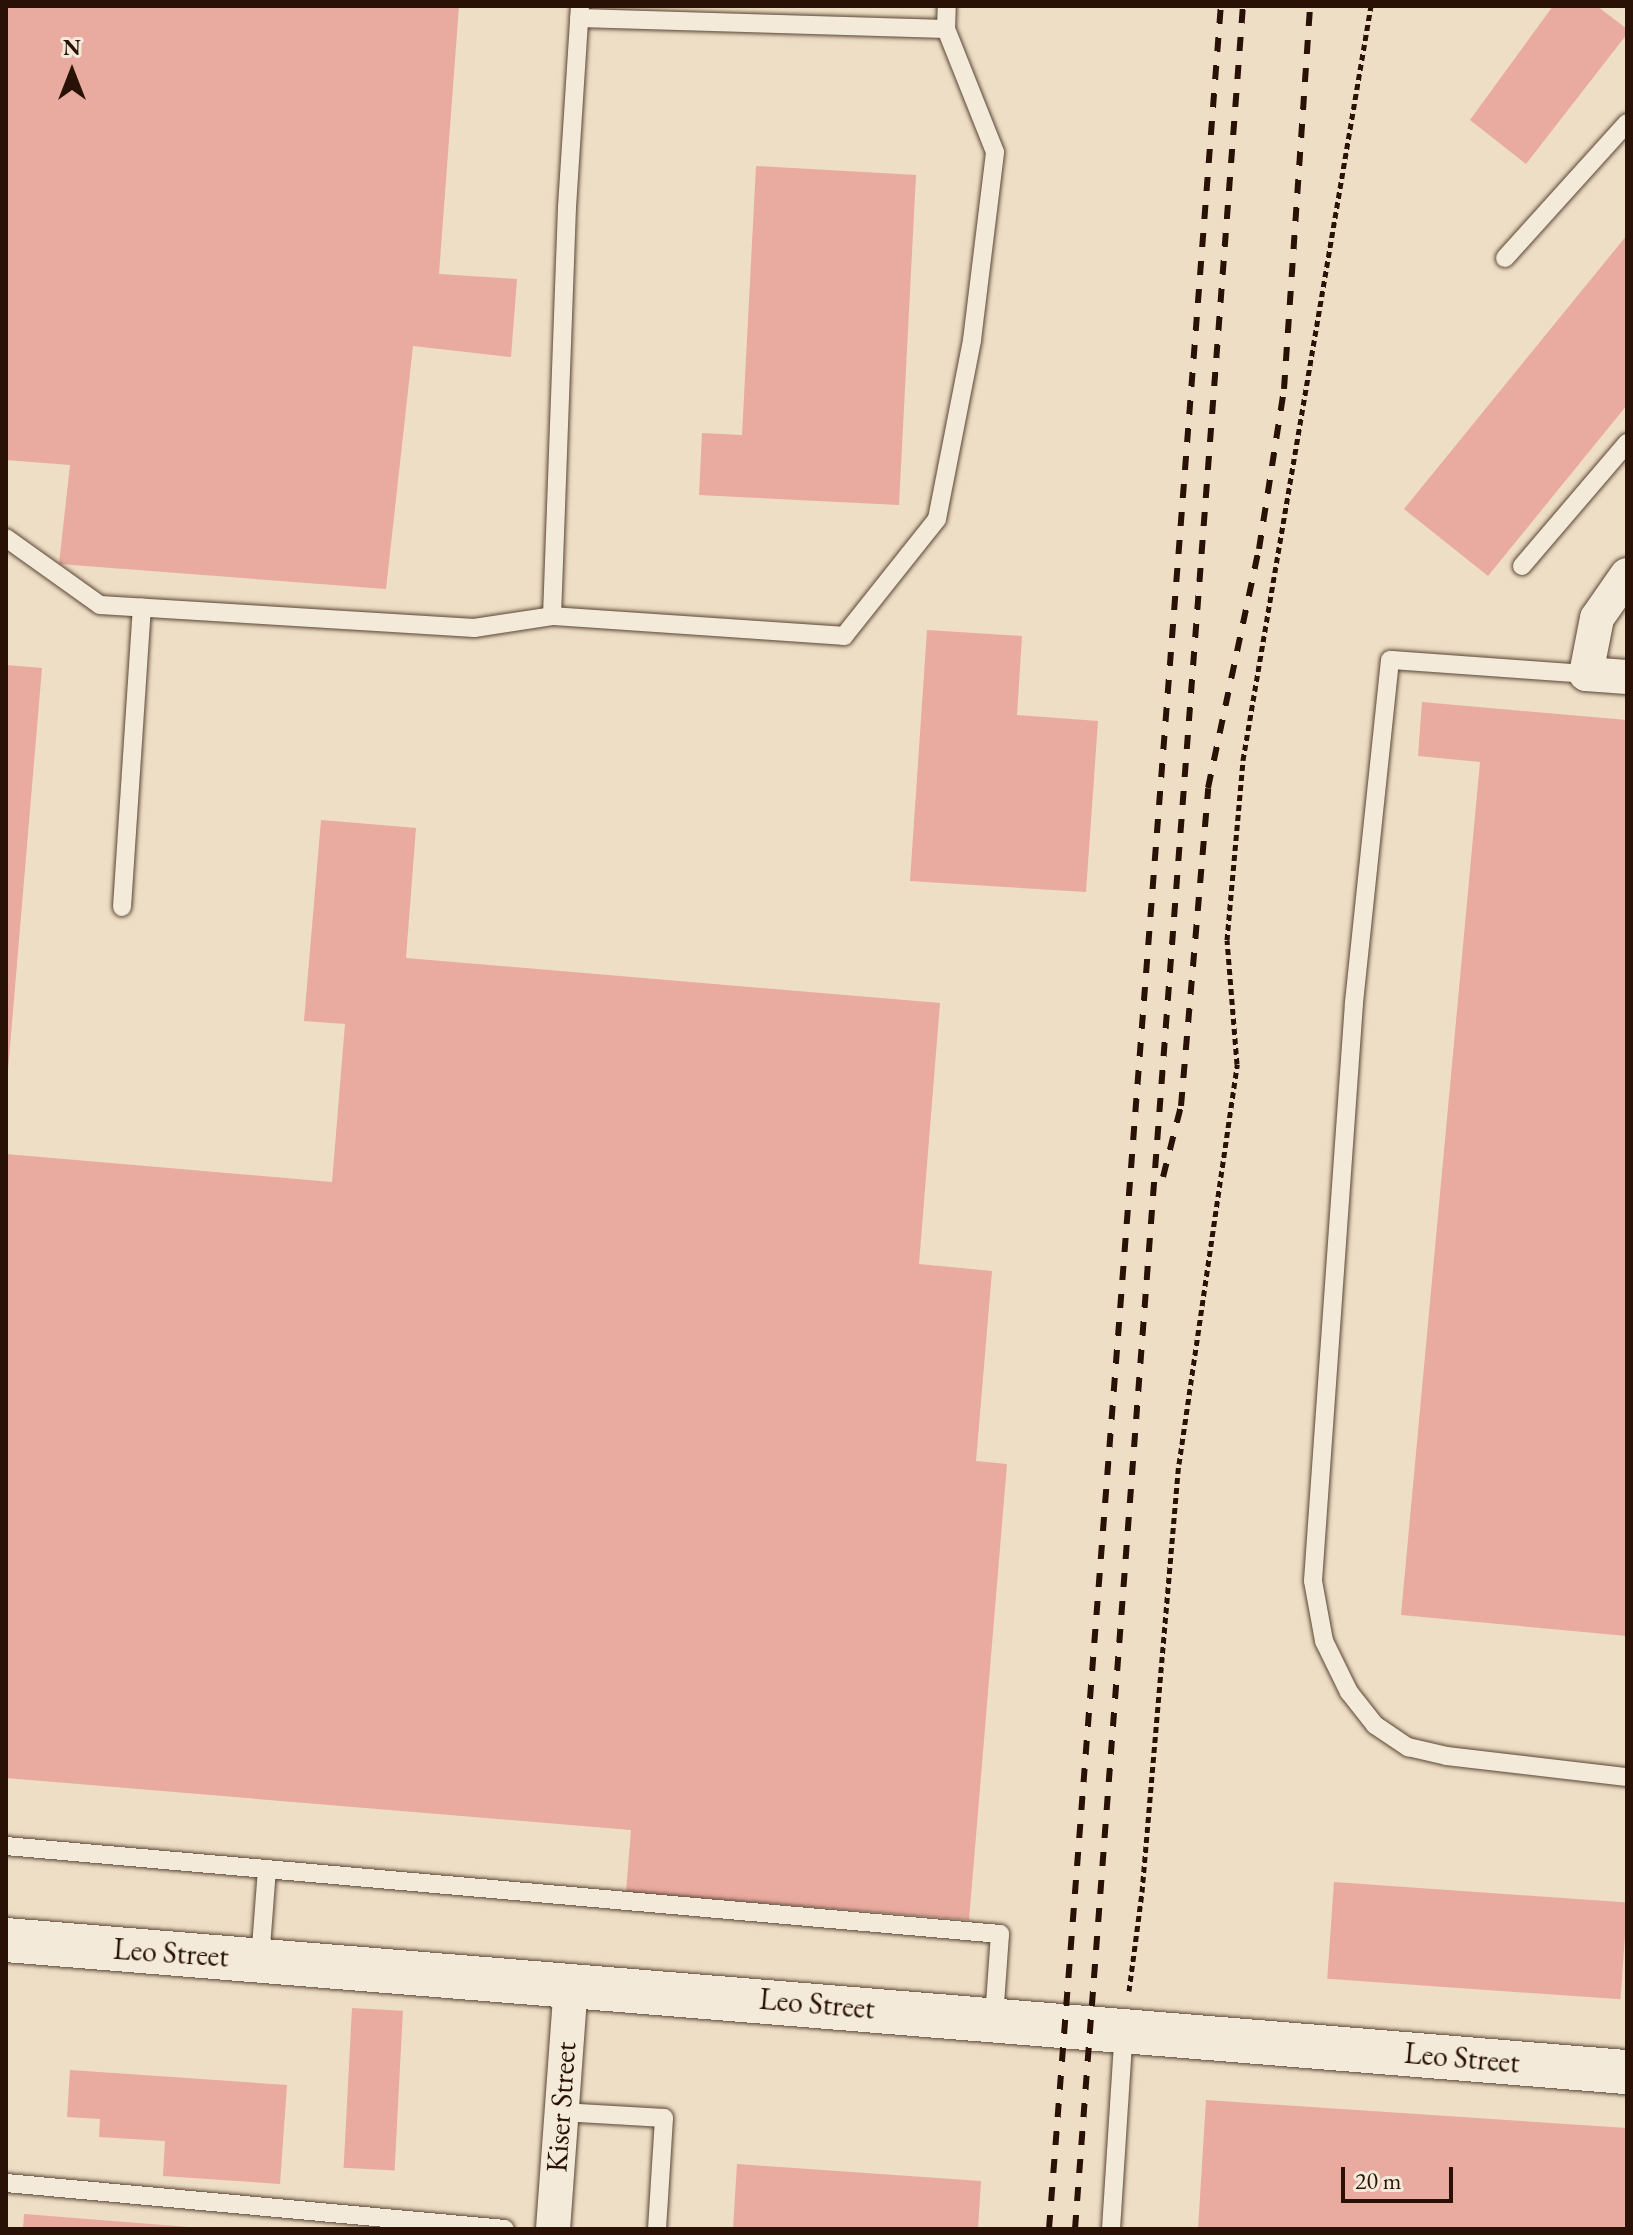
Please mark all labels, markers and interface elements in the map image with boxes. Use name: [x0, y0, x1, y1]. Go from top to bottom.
north arrow: [32, 32, 112, 112]
text: N: [63, 33, 81, 62]
street label: Leo Street: [112, 1931, 230, 1975]
street label: Leo Street: [758, 1981, 876, 2027]
street label: Leo Street: [1403, 2035, 1521, 2081]
street label: Kiser Street: [538, 2040, 584, 2174]
scale bar: [1345, 2151, 1457, 2201]
text: 20 m: [1355, 2165, 1402, 2196]

